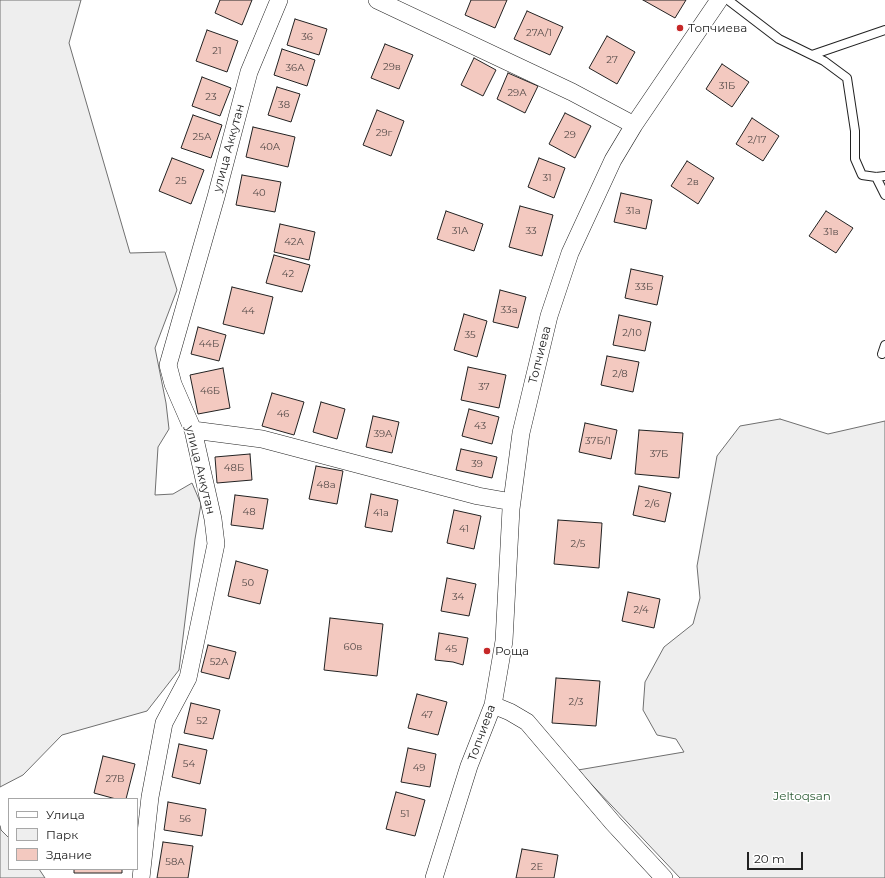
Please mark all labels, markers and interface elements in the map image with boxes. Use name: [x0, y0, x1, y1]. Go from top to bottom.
place label: Топчиева: [688, 21, 747, 35]
marker: Топчиева: [675, 23, 685, 33]
house number: 27А/1: [526, 27, 552, 39]
house number: 36: [301, 31, 313, 43]
house number: 21: [212, 45, 222, 57]
house number: 27: [606, 54, 618, 66]
house number: 29в: [383, 61, 401, 73]
house number: 36А: [285, 62, 305, 74]
house number: 31Б: [719, 80, 735, 92]
house number: 29А: [507, 87, 527, 99]
house number: 23: [205, 91, 217, 103]
house number: 38: [278, 99, 290, 111]
street label: улица Аккутан: [210, 102, 248, 194]
house number: 29г: [376, 127, 392, 139]
house number: 29: [564, 129, 576, 141]
house number: 25А: [193, 131, 211, 143]
house number: 2/17: [748, 134, 766, 146]
house number: 40А: [260, 141, 280, 153]
house number: 31: [542, 172, 552, 184]
house number: 25: [175, 175, 187, 187]
house number: 2в: [687, 176, 699, 188]
house number: 40: [252, 187, 266, 199]
house number: 31а: [625, 205, 641, 217]
house number: 31А: [452, 225, 468, 237]
house number: 33: [525, 225, 537, 237]
house number: 31в: [823, 226, 839, 238]
house number: 42А: [284, 236, 304, 248]
house number: 42: [282, 268, 294, 280]
house number: 33Б: [635, 281, 653, 293]
house number: 33а: [500, 304, 518, 316]
house number: 44: [241, 305, 255, 317]
street label: Топчиева: [526, 325, 554, 385]
house number: 2/10: [622, 327, 642, 339]
house number: 35: [464, 329, 476, 341]
house number: 44Б: [199, 338, 219, 350]
house number: 2/8: [612, 368, 628, 380]
house number: 37: [478, 381, 490, 393]
house number: 46Б: [200, 385, 220, 397]
house number: 46: [277, 408, 289, 420]
house number: 43: [474, 420, 486, 432]
street label: улица Аккутан: [182, 424, 218, 516]
house number: 39А: [373, 428, 393, 440]
house number: 37Б/1: [585, 435, 611, 447]
house number: 37Б: [650, 448, 668, 460]
house number: 39: [471, 458, 483, 470]
house number: 48Б: [224, 462, 244, 474]
house number: 48а: [317, 479, 335, 491]
house number: 2/6: [644, 498, 660, 510]
house number: 48: [242, 506, 256, 518]
house number: 41а: [373, 507, 389, 519]
house number: 41: [459, 523, 469, 535]
house number: 2/5: [571, 538, 585, 550]
house number: 50: [242, 577, 254, 589]
house number: 34: [452, 591, 464, 603]
house number: 2/4: [633, 604, 649, 616]
house number: 60в: [344, 641, 362, 653]
house number: 45: [445, 643, 457, 655]
place label: Роща: [495, 644, 529, 658]
marker: Роща: [482, 646, 492, 656]
house number: 52А: [210, 656, 228, 668]
house number: 2/3: [569, 696, 583, 708]
street label: Топчиева: [465, 703, 499, 763]
house number: 47: [421, 709, 433, 721]
house number: 52: [196, 715, 208, 727]
house number: 54: [183, 758, 195, 770]
house number: 49: [413, 762, 425, 774]
house number: 27В: [105, 773, 125, 785]
park label: Jeltoqsan: [773, 789, 831, 803]
legend: [8, 798, 138, 870]
text: Улица: [46, 807, 85, 822]
house number: 51: [400, 808, 410, 820]
house number: 56: [179, 813, 191, 825]
text: Парк: [46, 827, 78, 842]
scale bar: [749, 844, 805, 870]
text: Здание: [46, 847, 92, 862]
text: 20 m: [754, 851, 785, 866]
house number: 58А: [165, 856, 185, 868]
house number: 2Е: [531, 861, 543, 873]

